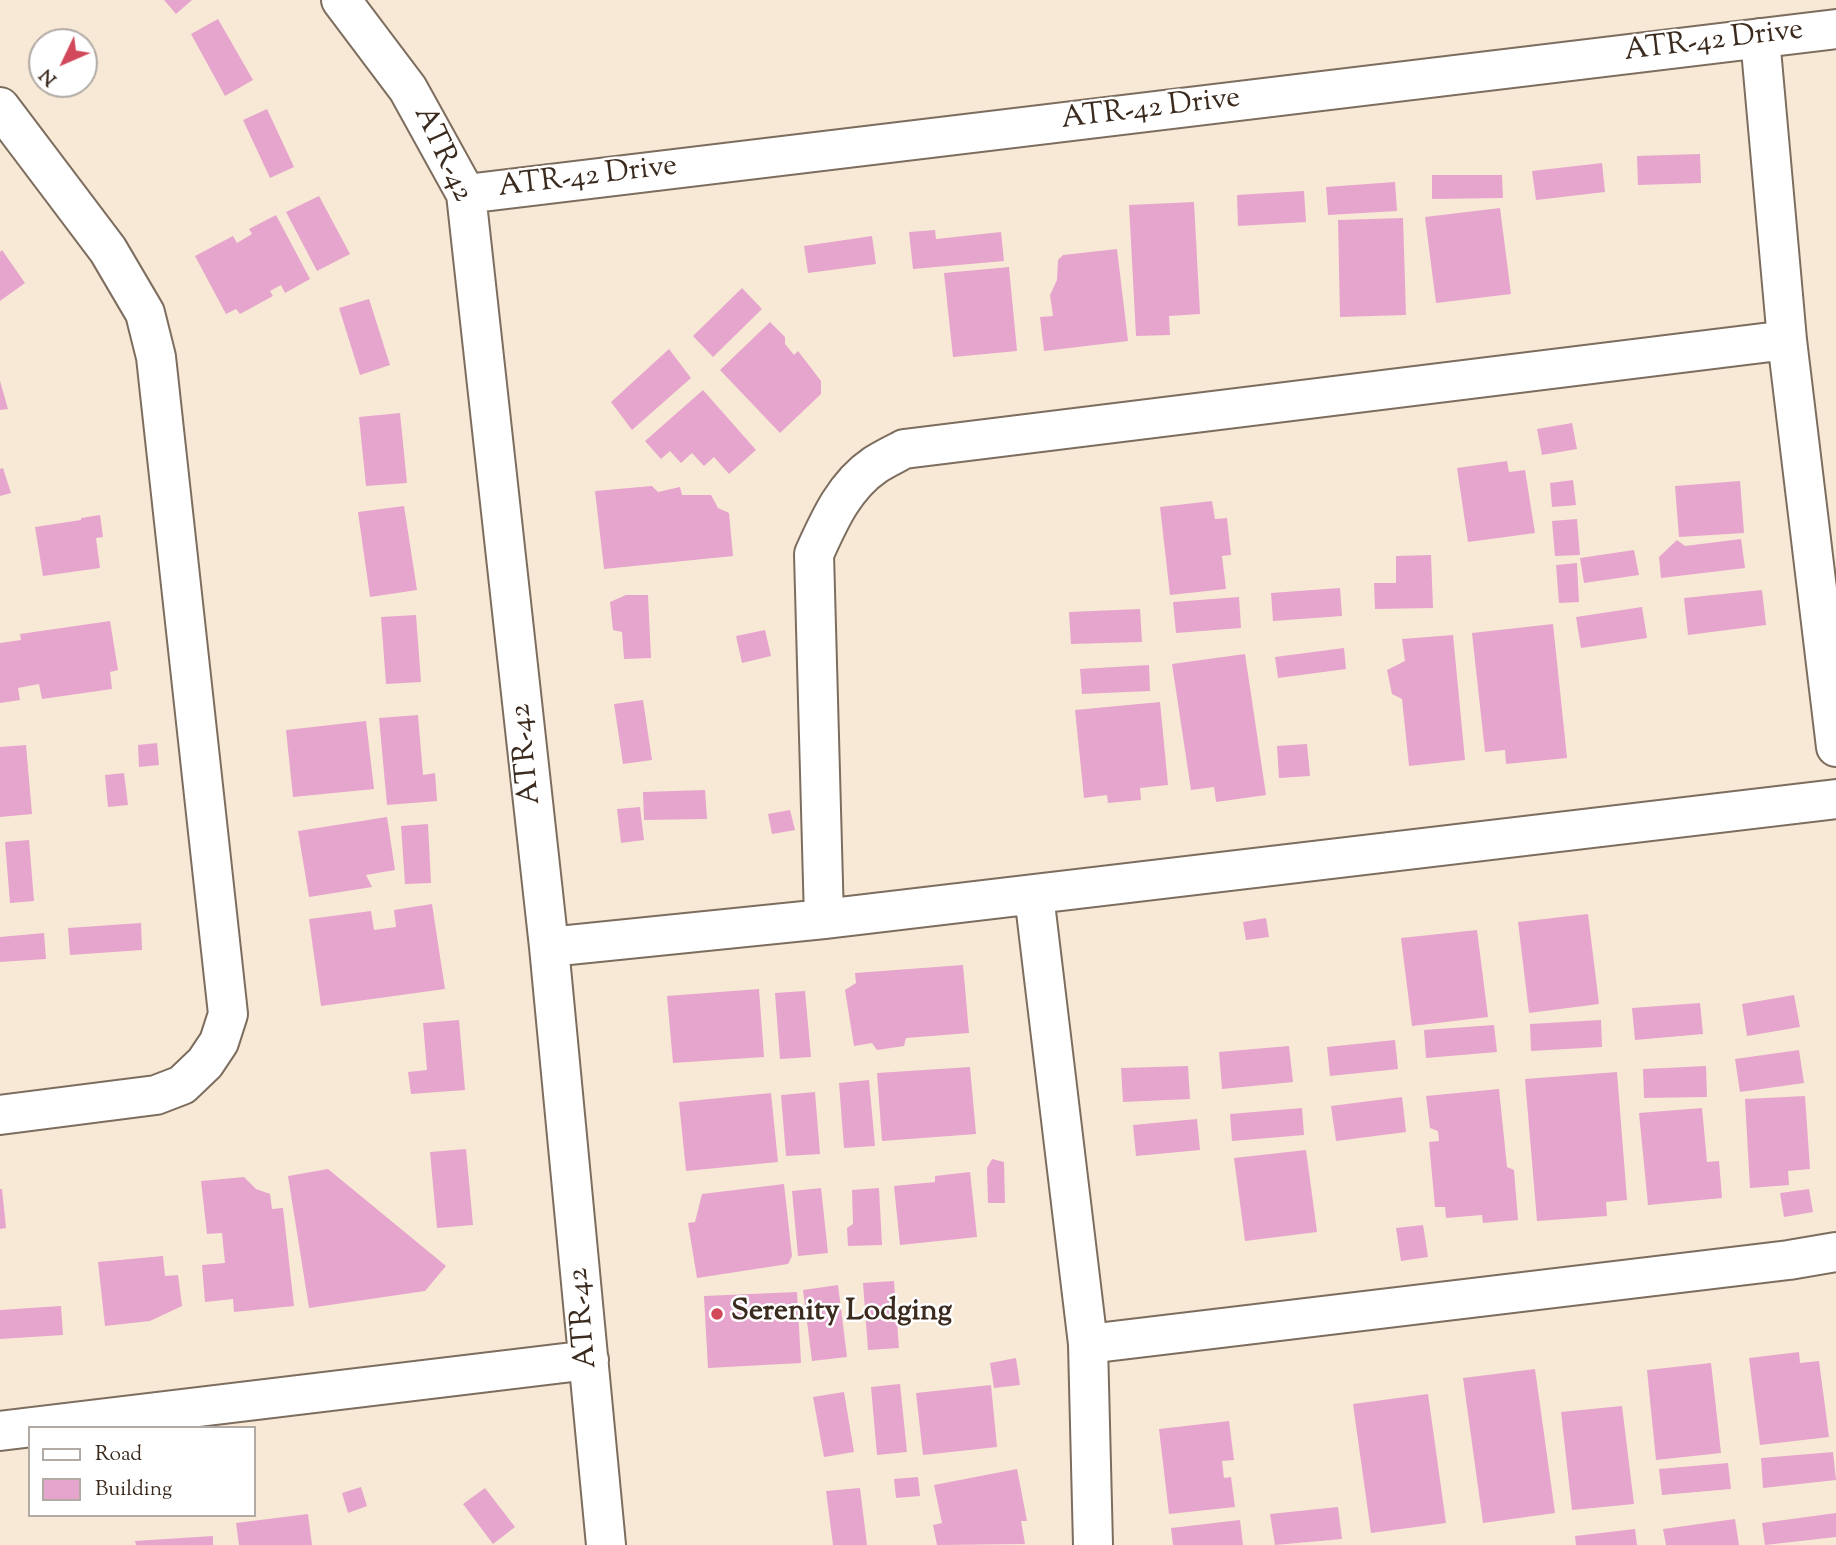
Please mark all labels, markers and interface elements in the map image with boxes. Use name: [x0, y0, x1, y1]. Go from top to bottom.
street label: ATR-42 Drive: [1623, 14, 1805, 72]
north arrow: [28, 28, 98, 98]
text: N: [34, 62, 64, 91]
street label: ATR-42 Drive: [1060, 82, 1242, 140]
street label: ATR-42: [403, 101, 479, 209]
street label: ATR-42 Drive: [497, 150, 679, 208]
street label: ATR-42: [505, 702, 551, 806]
street label: ATR-42: [563, 1266, 607, 1370]
place label: Serenity Lodging: [731, 1296, 952, 1332]
marker: Serenity Lodging: [709, 1306, 725, 1322]
legend: [28, 1426, 256, 1517]
text: Road: [95, 1440, 142, 1470]
text: Building: [95, 1475, 172, 1505]

